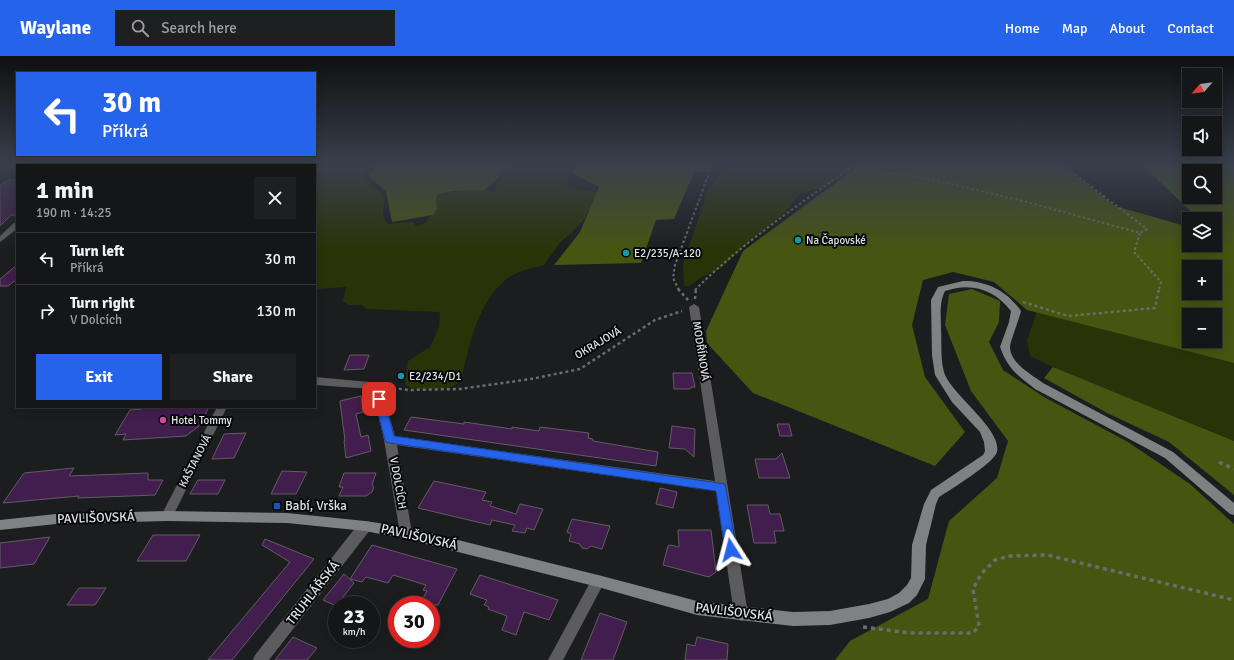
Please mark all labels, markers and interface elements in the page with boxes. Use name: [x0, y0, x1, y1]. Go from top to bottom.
search box: [115, 10, 395, 46]
text: Waylane: [20, 16, 91, 40]
icon: search: [129, 17, 151, 39]
text: Search here: [161, 19, 237, 37]
text: Home: [1005, 20, 1040, 37]
text: Map: [1062, 20, 1087, 37]
text: About: [1109, 20, 1145, 37]
text: Contact: [1167, 20, 1214, 37]
north arrow: [1182, 68, 1222, 108]
map controls: [1182, 68, 1222, 348]
text: 30 m: [102, 86, 161, 120]
icon: left: [36, 88, 88, 140]
button: sound: [1182, 116, 1222, 156]
text: Příkrá: [102, 120, 148, 142]
button: search: [1182, 164, 1222, 204]
text: 1 min: [36, 175, 94, 205]
button: close: [254, 177, 296, 219]
text: 190 m · 14:25: [36, 205, 112, 221]
button: layers: [1182, 212, 1222, 252]
place label: Na Čapovské: [806, 233, 866, 247]
marker: Na Čapovské: [793, 235, 803, 245]
text: Turn left: [70, 242, 124, 260]
place label: E2/235/A-120: [634, 247, 701, 260]
icon: left: [36, 248, 58, 270]
marker: E2/235/A-120: [621, 248, 631, 258]
text: 30 m: [265, 250, 296, 268]
text: Příkrá: [70, 260, 104, 276]
button: +: [1182, 260, 1222, 300]
text: Turn right: [70, 294, 135, 312]
icon: right: [36, 300, 58, 322]
text: 130 m: [256, 302, 296, 320]
button: −: [1182, 308, 1222, 348]
text: V Dolcích: [70, 312, 122, 328]
street label: MODŘÍNOVÁ: [690, 320, 713, 382]
street label: OKRAJOVÁ: [572, 323, 624, 362]
button: Exit: [36, 354, 162, 400]
button: Share: [170, 354, 296, 400]
place label: E2/234/D1: [409, 370, 461, 383]
marker: E2/234/D1: [396, 371, 406, 381]
pin: [362, 382, 396, 416]
icon: arrive: [368, 388, 390, 410]
place label: Hotel Tommy: [171, 414, 233, 427]
marker: Hotel Tommy: [158, 415, 168, 425]
street label: KAŠTANOVÁ: [175, 432, 214, 490]
street label: V DOLCÍCH: [387, 456, 410, 510]
place label: Babí, Vrška: [285, 498, 347, 514]
marker: Babí, Vrška: [272, 501, 282, 511]
street label: PAVLIŠOVSKÁ: [57, 508, 135, 527]
street label: PAVLIŠOVSKÁ: [379, 519, 459, 554]
position arrow: [710, 529, 752, 571]
street label: TRUHLÁŘSKÁ: [282, 557, 343, 628]
speed limit sign: 30: [388, 596, 440, 648]
street label: PAVLIŠOVSKÁ: [694, 598, 774, 625]
text: 23: [343, 604, 365, 629]
text: km/h: [343, 626, 365, 638]

